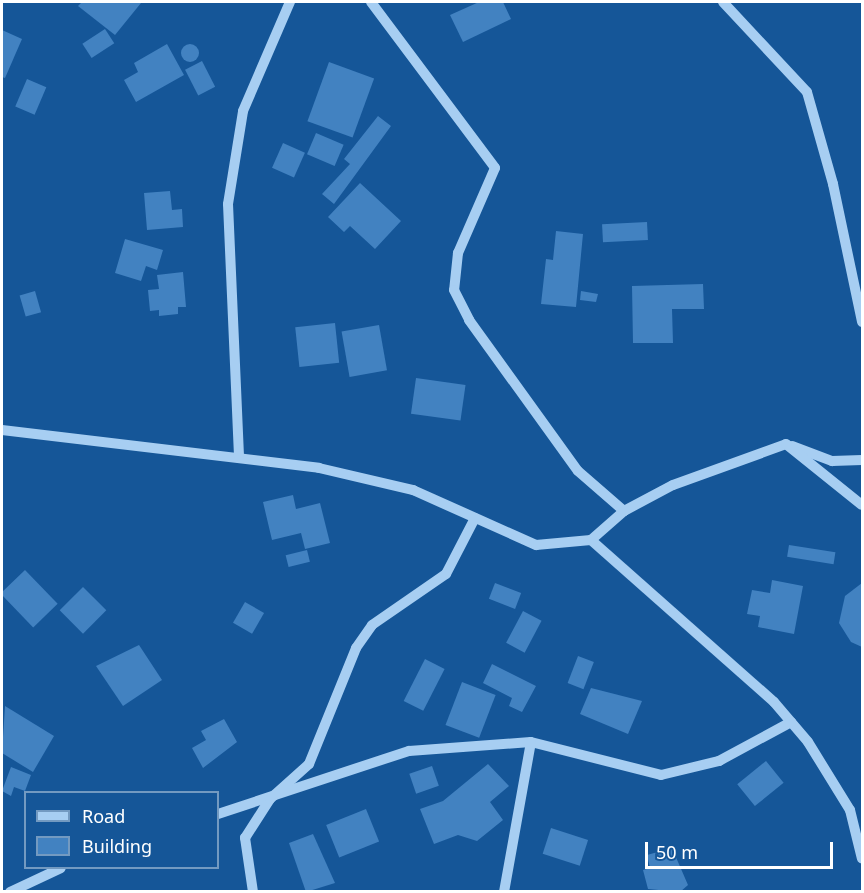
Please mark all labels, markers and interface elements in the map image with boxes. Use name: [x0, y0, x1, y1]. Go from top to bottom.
legend: [24, 791, 219, 869]
text: Road: [82, 804, 125, 828]
scale bar: [648, 830, 836, 868]
text: Building: [82, 834, 152, 858]
text: 50 m: [656, 840, 698, 864]

